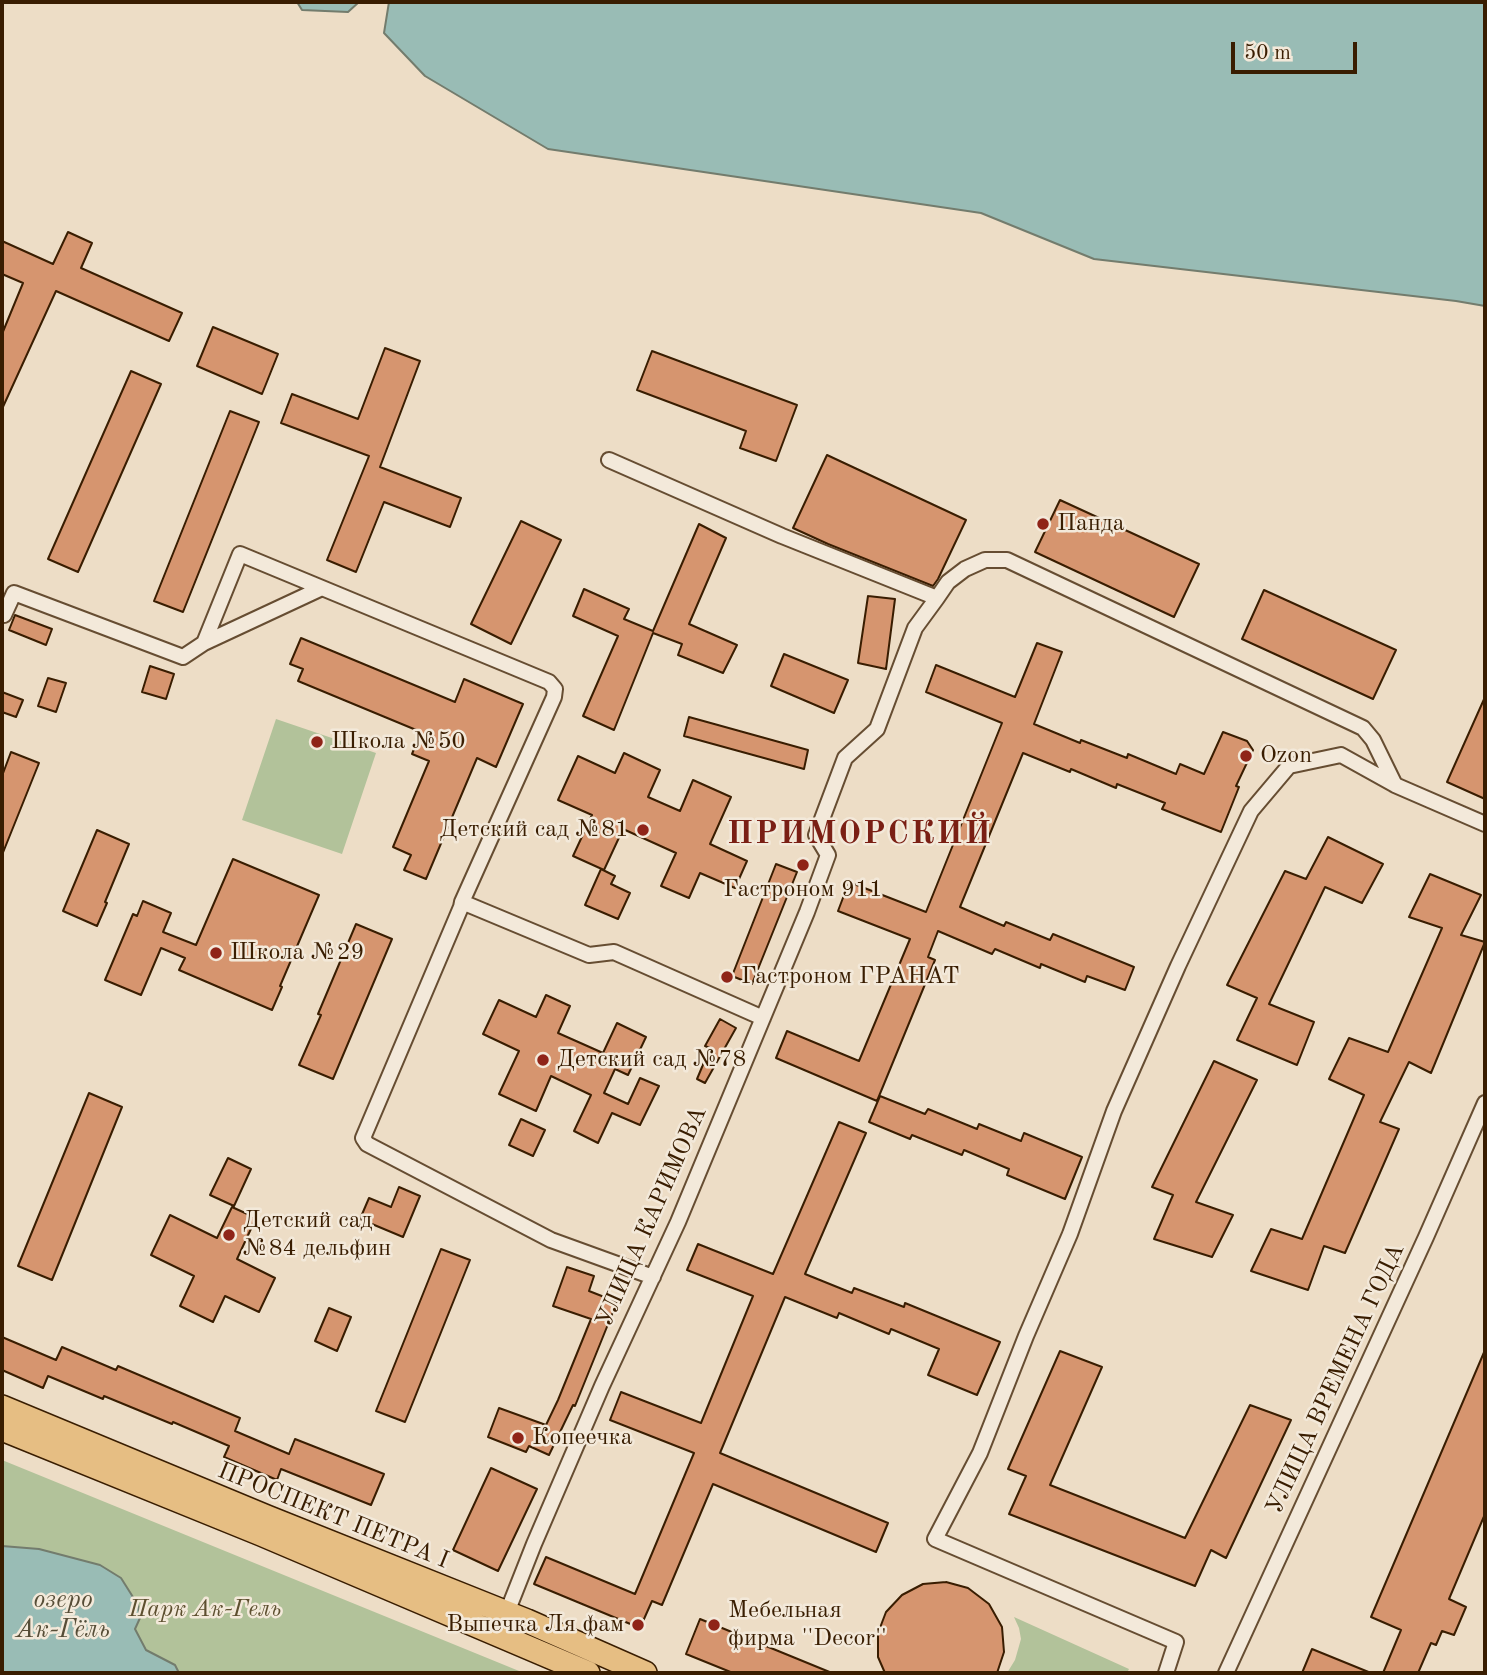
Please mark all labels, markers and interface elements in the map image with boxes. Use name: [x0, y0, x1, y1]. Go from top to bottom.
scale bar: [1235, 28, 1361, 72]
text: 50 m: [1244, 43, 1291, 64]
place label: Панда: [1057, 510, 1125, 538]
marker: Панда: [1035, 516, 1051, 532]
place label: Школа №50: [331, 728, 466, 756]
marker: Школа №50: [309, 734, 325, 750]
place label: Ozon: [1260, 742, 1312, 770]
marker: Ozon: [1238, 748, 1254, 764]
place label: Детский сад №81: [440, 816, 629, 844]
district label: ПРИМОРСКИЙ: [728, 816, 992, 854]
marker: Детский сад №81: [635, 822, 651, 838]
marker: Гастроном 911: [795, 857, 811, 873]
place label: Гастроном 911: [723, 876, 883, 904]
place label: Школа №29: [230, 939, 365, 967]
marker: Школа №29: [208, 945, 224, 961]
place label: Гастроном ГРАНАТ: [741, 963, 960, 991]
marker: Гастроном ГРАНАТ: [719, 969, 735, 985]
place label: Детский сад №78: [557, 1046, 746, 1074]
marker: Детский сад №78: [535, 1052, 551, 1068]
street label: УЛИЦА КАРИМОВА: [590, 1102, 714, 1332]
place label: Детский сад №84 дельфин: [243, 1207, 391, 1263]
marker: Детский сад №84 дельфин: [221, 1227, 237, 1243]
street label: УЛИЦА ВРЕМЕНА ГОДА: [1261, 1239, 1411, 1519]
place label: Копеечка: [532, 1424, 633, 1452]
marker: Копеечка: [510, 1430, 526, 1446]
street label: ПРОСПЕКТ ПЕТРА I: [213, 1456, 453, 1576]
water label: озеро Ак-Гёль: [16, 1584, 110, 1646]
park label: Парк Ак-Гель: [128, 1596, 282, 1624]
place label: Мебельная фирма ''Decor'': [728, 1597, 887, 1653]
place label: Выпечка Ля фам: [447, 1611, 624, 1639]
marker: Выпечка Ля фам: [630, 1617, 646, 1633]
marker: Мебельная фирма ''Decor'': [706, 1617, 722, 1633]

